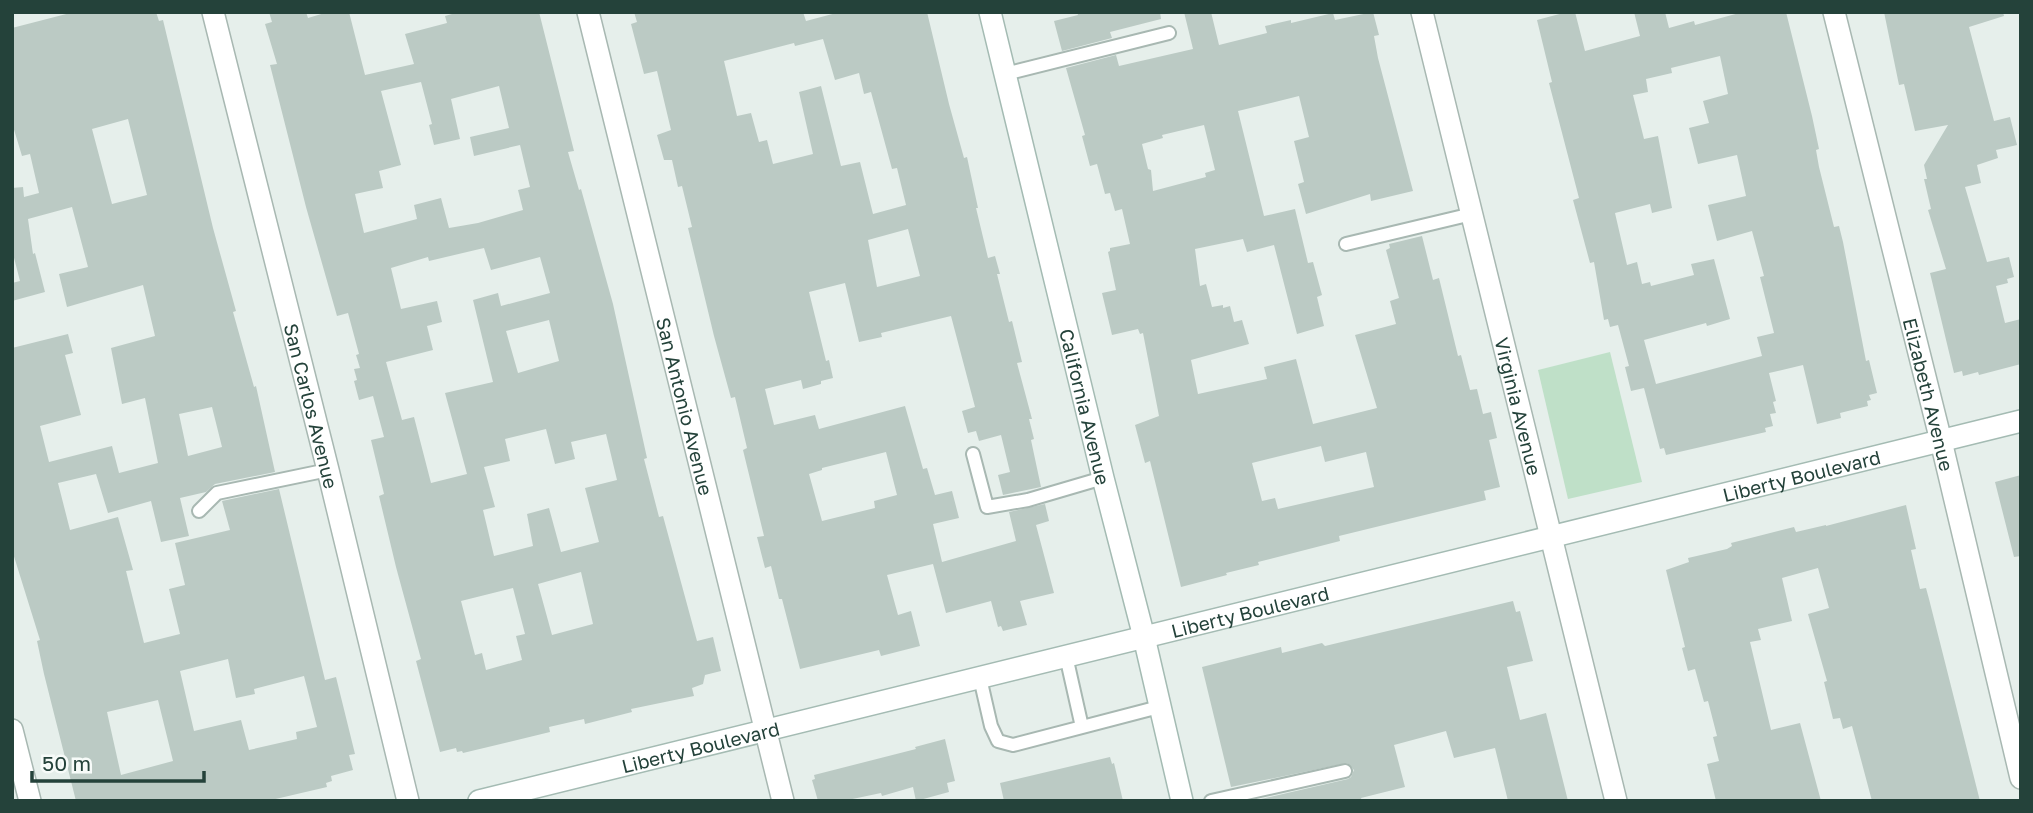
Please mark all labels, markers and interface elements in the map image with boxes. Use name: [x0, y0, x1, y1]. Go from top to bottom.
street label: San Antonio Avenue: [652, 315, 718, 498]
street label: Elizabeth Avenue: [1899, 315, 1959, 473]
street label: San Carlos Avenue: [280, 321, 344, 491]
street label: California Avenue: [1056, 326, 1116, 487]
street label: Virginia Avenue: [1491, 335, 1547, 478]
street label: Liberty Boulevard: [1720, 445, 1883, 506]
street label: Liberty Boulevard: [1169, 580, 1331, 642]
street label: Liberty Boulevard: [619, 716, 782, 777]
scale bar: [32, 740, 203, 784]
text: 50 m: [42, 750, 91, 776]

